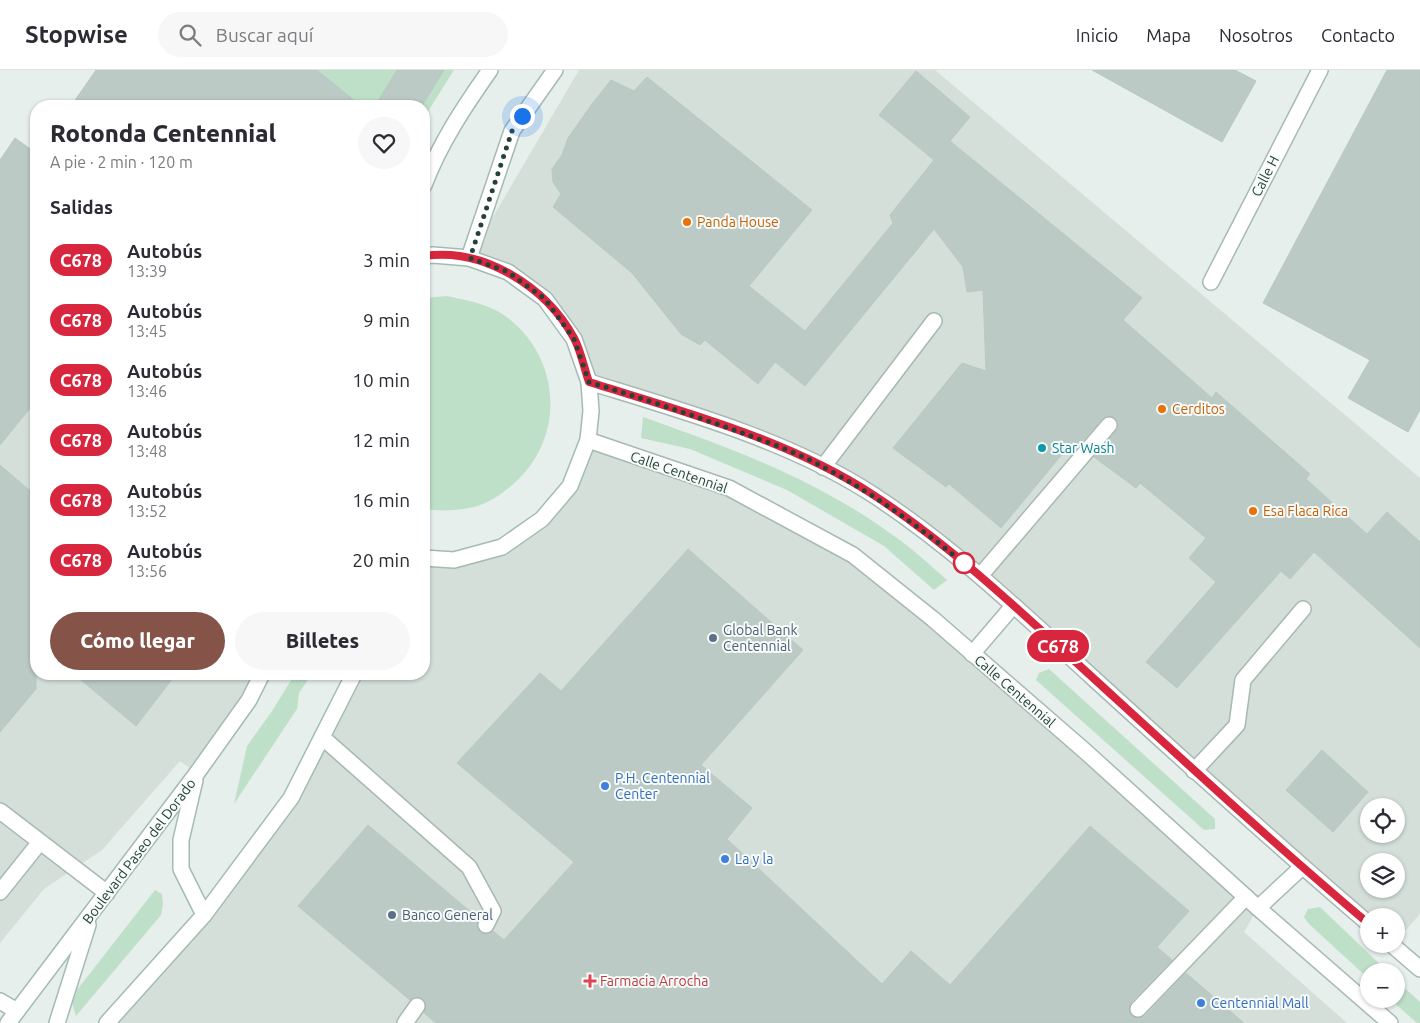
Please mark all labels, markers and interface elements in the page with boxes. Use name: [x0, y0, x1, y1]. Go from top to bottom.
search box: [158, 12, 508, 57]
text: Stopwise: [25, 21, 128, 48]
icon: search: [176, 21, 204, 49]
text: Buscar aquí: [216, 24, 313, 46]
text: Inicio: [1076, 25, 1118, 45]
text: Mapa: [1146, 25, 1191, 45]
text: Nosotros: [1219, 25, 1293, 45]
text: Contacto: [1321, 25, 1395, 45]
your location: [510, 104, 535, 129]
button: heart: [358, 117, 410, 169]
text: Rotonda Centennial: [50, 120, 276, 147]
text: A pie · 2 min · 120 m: [50, 153, 193, 171]
street label: Calle H: [1248, 153, 1282, 199]
text: Salidas: [50, 196, 113, 218]
place label: Panda House: [697, 214, 779, 230]
marker: Panda House: [681, 216, 693, 228]
text: Autobús: [127, 240, 202, 262]
text: 3 min: [363, 249, 410, 271]
text: C678: [60, 250, 102, 270]
text: 13:39: [127, 262, 167, 280]
text: Autobús: [127, 300, 202, 322]
text: 9 min: [363, 309, 410, 331]
text: C678: [60, 310, 102, 330]
text: 13:45: [127, 322, 167, 340]
text: Autobús: [127, 360, 202, 382]
text: 10 min: [352, 369, 410, 391]
text: C678: [60, 370, 102, 390]
text: 13:46: [127, 382, 167, 400]
place label: Cerditos: [1172, 401, 1225, 417]
marker: Cerditos: [1156, 403, 1168, 415]
text: Autobús: [127, 420, 202, 442]
text: 12 min: [352, 429, 410, 451]
text: C678: [60, 430, 102, 450]
place label: Star Wash: [1052, 440, 1114, 456]
text: 13:48: [127, 442, 167, 460]
marker: Star Wash: [1036, 442, 1048, 454]
street label: Calle Centennial: [628, 448, 730, 496]
text: Autobús: [127, 480, 202, 502]
text: 16 min: [352, 489, 410, 511]
text: C678: [60, 490, 102, 510]
text: 13:52: [127, 502, 167, 520]
place label: Esa Flaca Rica: [1263, 503, 1348, 519]
marker: Esa Flaca Rica: [1247, 505, 1259, 517]
text: Autobús: [127, 540, 202, 562]
text: 20 min: [352, 549, 410, 571]
text: C678: [60, 550, 102, 570]
unlabelled marker: [953, 552, 975, 574]
text: 13:56: [127, 562, 167, 580]
button: Cómo llegar: [50, 612, 225, 670]
button: Billetes: [235, 612, 410, 670]
place label: Global Bank Centennial: [723, 622, 798, 654]
line badge: C678: [1023, 630, 1093, 662]
marker: Global Bank Centennial: [707, 632, 719, 644]
text: C678: [1037, 636, 1079, 656]
street label: Calle Centennial: [971, 652, 1059, 731]
place label: P.H. Centennial Center: [615, 770, 710, 802]
street label: Boulevard Paseo del Dorado: [79, 775, 199, 927]
marker: P.H. Centennial Center: [599, 780, 611, 792]
map controls: [1360, 798, 1405, 1008]
button: locate: [1360, 798, 1405, 843]
place label: La y la: [735, 851, 773, 867]
marker: La y la: [719, 853, 731, 865]
button: layers: [1360, 853, 1405, 898]
place label: Banco General: [402, 907, 493, 923]
button: +: [1360, 908, 1405, 953]
marker: Banco General: [386, 909, 398, 921]
button: −: [1360, 963, 1405, 1008]
place label: Farmacia Arrocha: [600, 973, 709, 989]
marker: Farmacia Arrocha: [584, 975, 596, 987]
place label: Centennial Mall: [1211, 995, 1309, 1011]
marker: Centennial Mall: [1195, 997, 1207, 1009]

